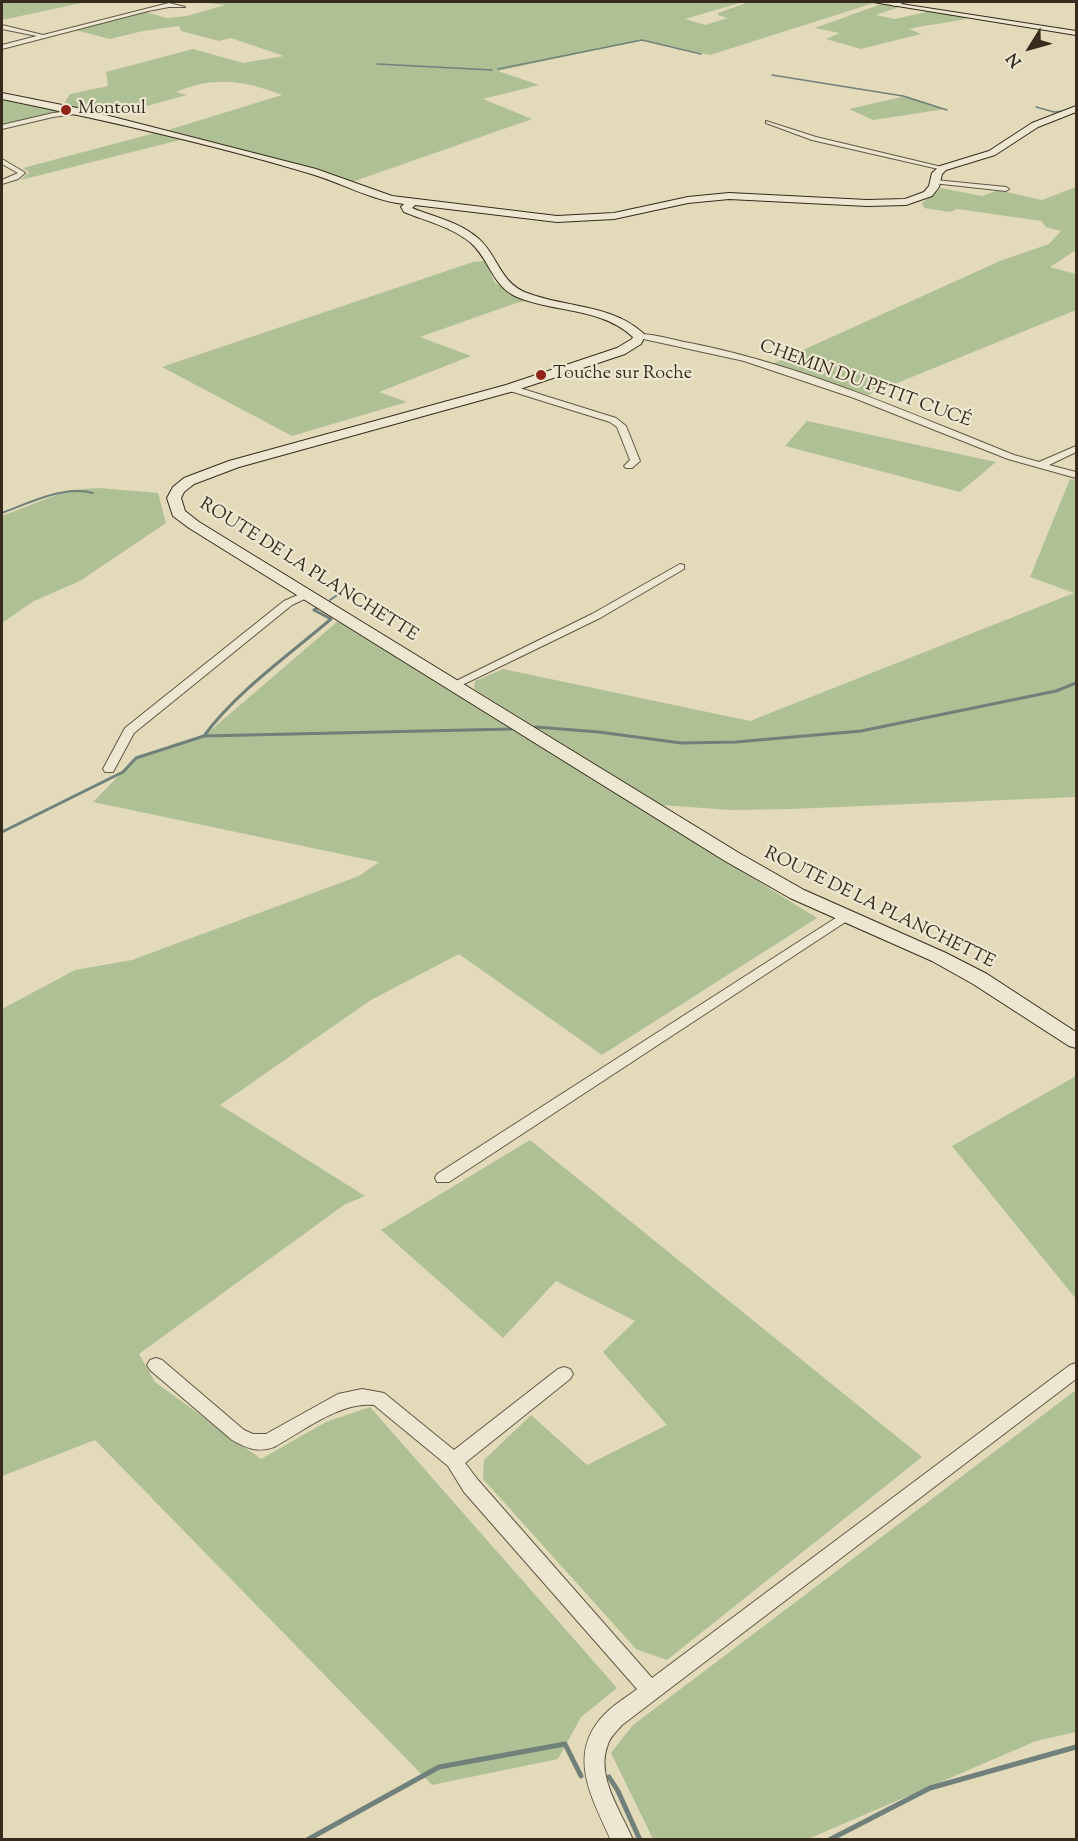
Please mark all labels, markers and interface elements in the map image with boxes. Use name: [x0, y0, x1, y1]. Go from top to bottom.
north arrow: [1000, 18, 1060, 78]
text: N: [1002, 47, 1028, 71]
place label: Montoul: [78, 99, 146, 121]
marker: Montoul: [59, 103, 73, 117]
street label: CHEMIN DU PETIT CUCÉ: [756, 337, 974, 433]
place label: Touche sur Roche: [553, 364, 692, 386]
marker: Touche sur Roche: [534, 368, 548, 382]
street label: ROUTE DE LA PLANCHETTE: [195, 495, 421, 647]
street label: ROUTE DE LA PLANCHETTE: [760, 844, 998, 974]

